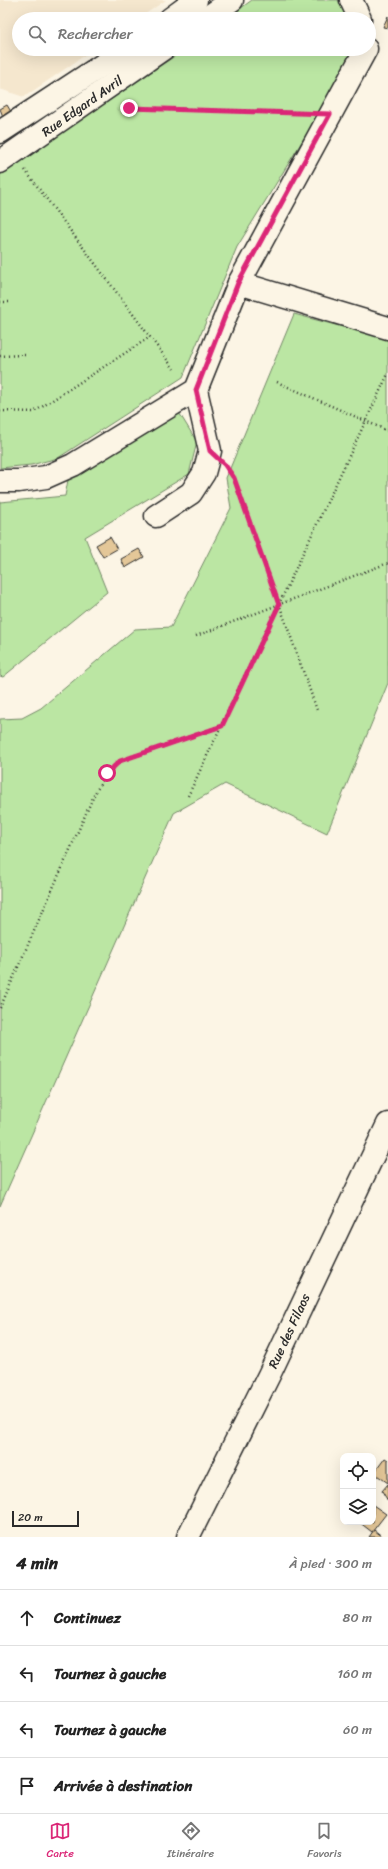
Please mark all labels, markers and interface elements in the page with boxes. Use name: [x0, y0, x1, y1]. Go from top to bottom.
search box: [12, 12, 376, 56]
text: Rechercher: [58, 21, 133, 47]
icon: search: [26, 23, 48, 45]
street label: Rue Edgard Avril: [37, 69, 128, 143]
route end: [120, 99, 138, 117]
route start: [98, 764, 116, 782]
street label: Rue des Filaos: [262, 1289, 317, 1372]
map controls: [340, 1453, 376, 1525]
button: locate: [340, 1453, 376, 1489]
button: layers: [340, 1489, 376, 1525]
text: 20 m: [18, 1508, 43, 1527]
scale bar: [12, 1509, 79, 1528]
text: 4 min: [16, 1548, 58, 1578]
text: À pied · 300 m: [289, 1552, 372, 1575]
text: Continuez: [54, 1605, 121, 1631]
text: 80 m: [343, 1606, 372, 1629]
icon: ahead: [16, 1607, 38, 1629]
text: Tournez à gauche: [54, 1661, 166, 1687]
text: 160 m: [337, 1662, 372, 1685]
icon: left: [16, 1663, 38, 1685]
text: Tournez à gauche: [54, 1717, 166, 1743]
text: 60 m: [343, 1718, 372, 1741]
icon: left: [16, 1719, 38, 1741]
text: Arrivée à destination: [54, 1773, 192, 1799]
icon: arrive: [16, 1775, 38, 1797]
tab: Carte: [47, 1820, 74, 1863]
tab: Itinéraire: [167, 1820, 214, 1863]
tab: Favoris: [307, 1820, 341, 1863]

